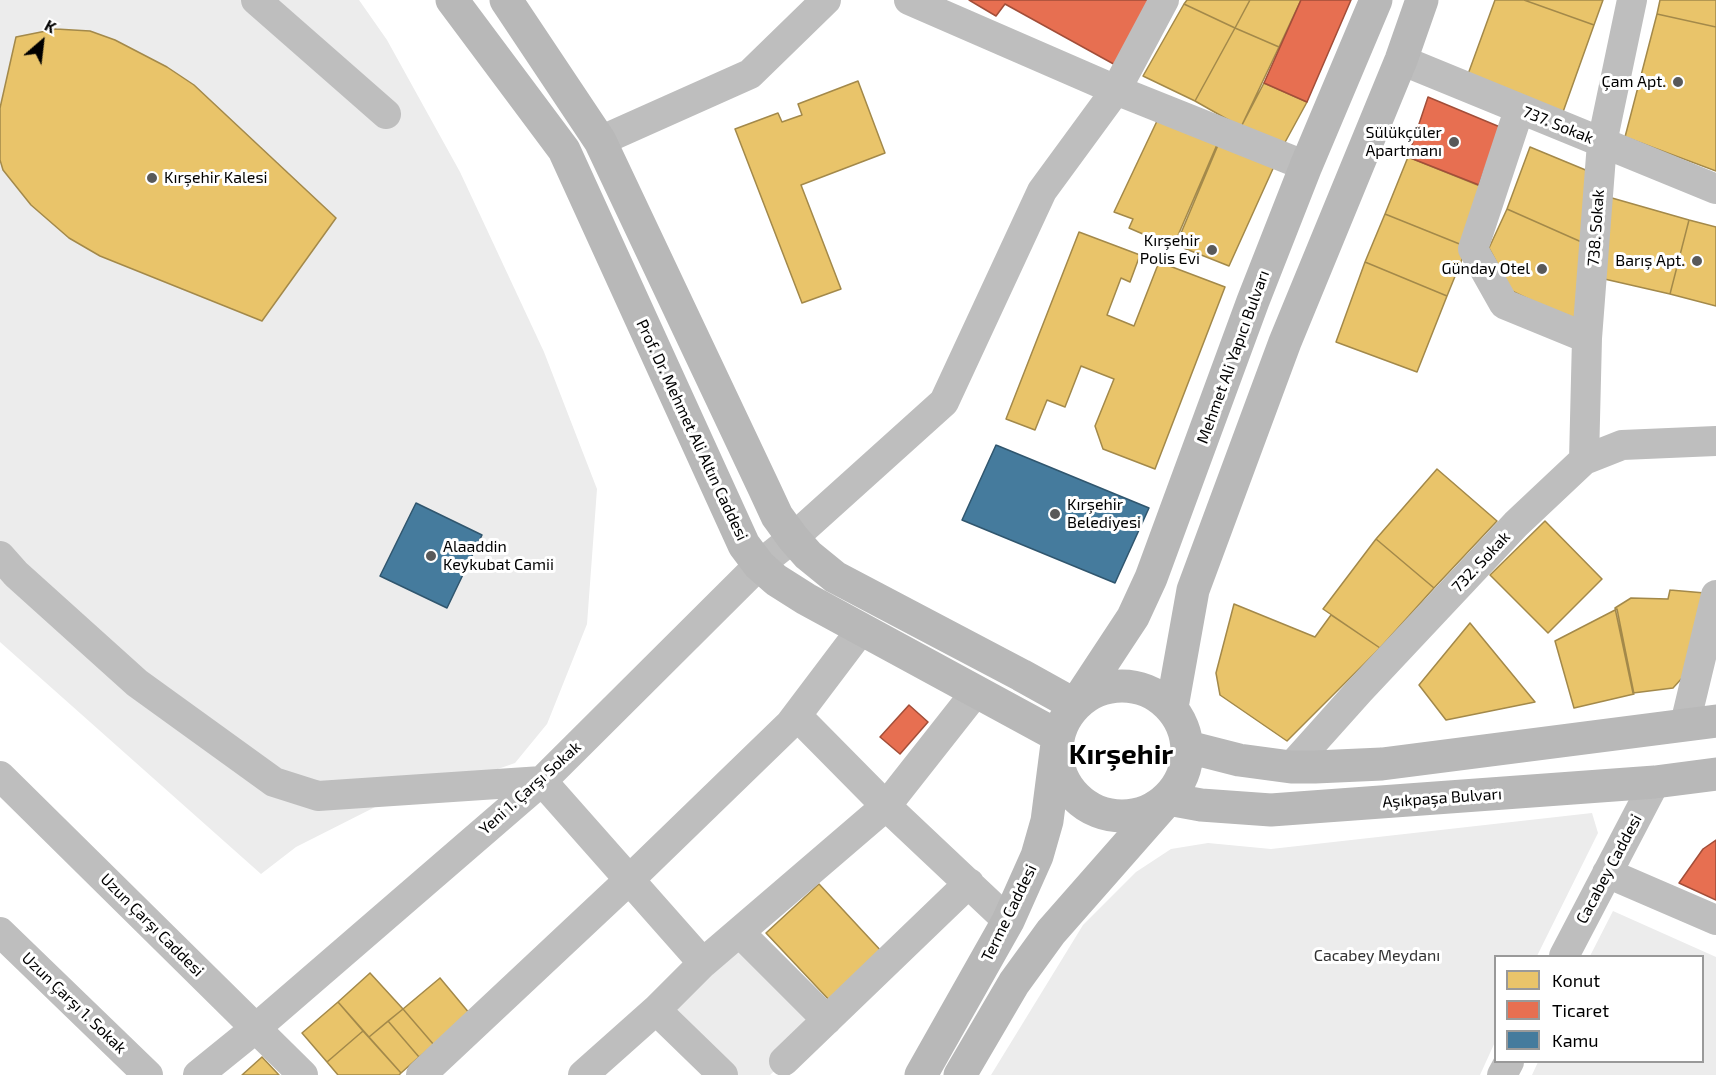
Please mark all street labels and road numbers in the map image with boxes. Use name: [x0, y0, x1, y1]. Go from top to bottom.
street label: 737. Sokak: [1520, 102, 1596, 148]
street label: 738. Sokak: [1584, 189, 1608, 267]
street label: Mehmet Ali Yapıcı Bulvarı: [1193, 268, 1273, 446]
street label: Prof. Dr. Mehmet Ali Altın Caddesi: [632, 316, 752, 544]
street label: 732. Sokak: [1448, 527, 1514, 597]
street label: Yeni 1. Çarşı Sokak: [475, 737, 585, 839]
street label: Aşıkpaşa Bulvarı: [1382, 784, 1502, 812]
street label: Cacabey Caddesi: [1572, 811, 1646, 927]
street label: Terme Caddesi: [977, 861, 1041, 965]
street label: Uzun Çarşı Caddesi: [97, 870, 207, 980]
street label: Uzun Çarşı 1. Sokak: [18, 948, 130, 1058]

